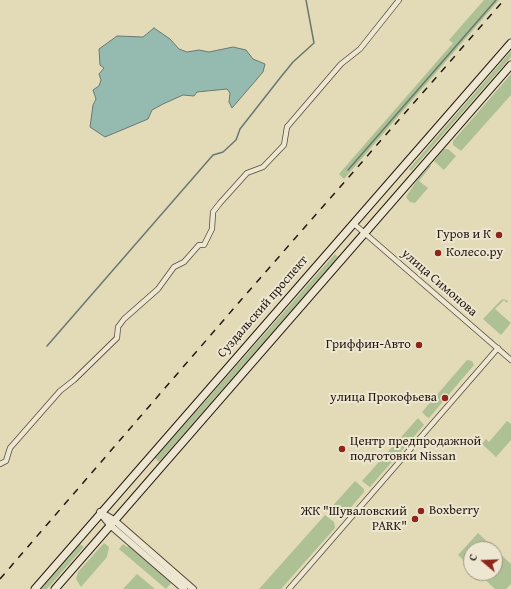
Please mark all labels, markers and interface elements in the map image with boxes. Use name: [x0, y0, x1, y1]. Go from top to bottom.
place label: Гуров и К: [437, 227, 491, 243]
marker: Гуров и К: [494, 230, 504, 240]
place label: Колесо.ру: [446, 245, 503, 261]
street label: улица Симонова: [398, 246, 480, 320]
marker: Колесо.ру: [433, 248, 443, 258]
street label: Суздальский проспект: [214, 253, 312, 361]
place label: Гриффин-Авто: [326, 337, 411, 353]
marker: Гриффин-Авто: [414, 340, 424, 350]
place label: улица Прокофьева: [330, 390, 437, 406]
marker: улица Прокофьева: [440, 393, 450, 403]
place label: Центр предпродажной подготовки Nissan: [350, 434, 481, 465]
marker: Центр предпродажной подготовки Nissan: [337, 444, 347, 454]
place label: Boxberry: [429, 503, 479, 519]
place label: ЖК "Шуваловский PARK": [301, 504, 407, 535]
marker: Boxberry: [416, 506, 426, 516]
marker: ЖК "Шуваловский PARK": [410, 514, 420, 524]
north arrow: [463, 541, 503, 581]
text: С: [464, 552, 481, 563]

